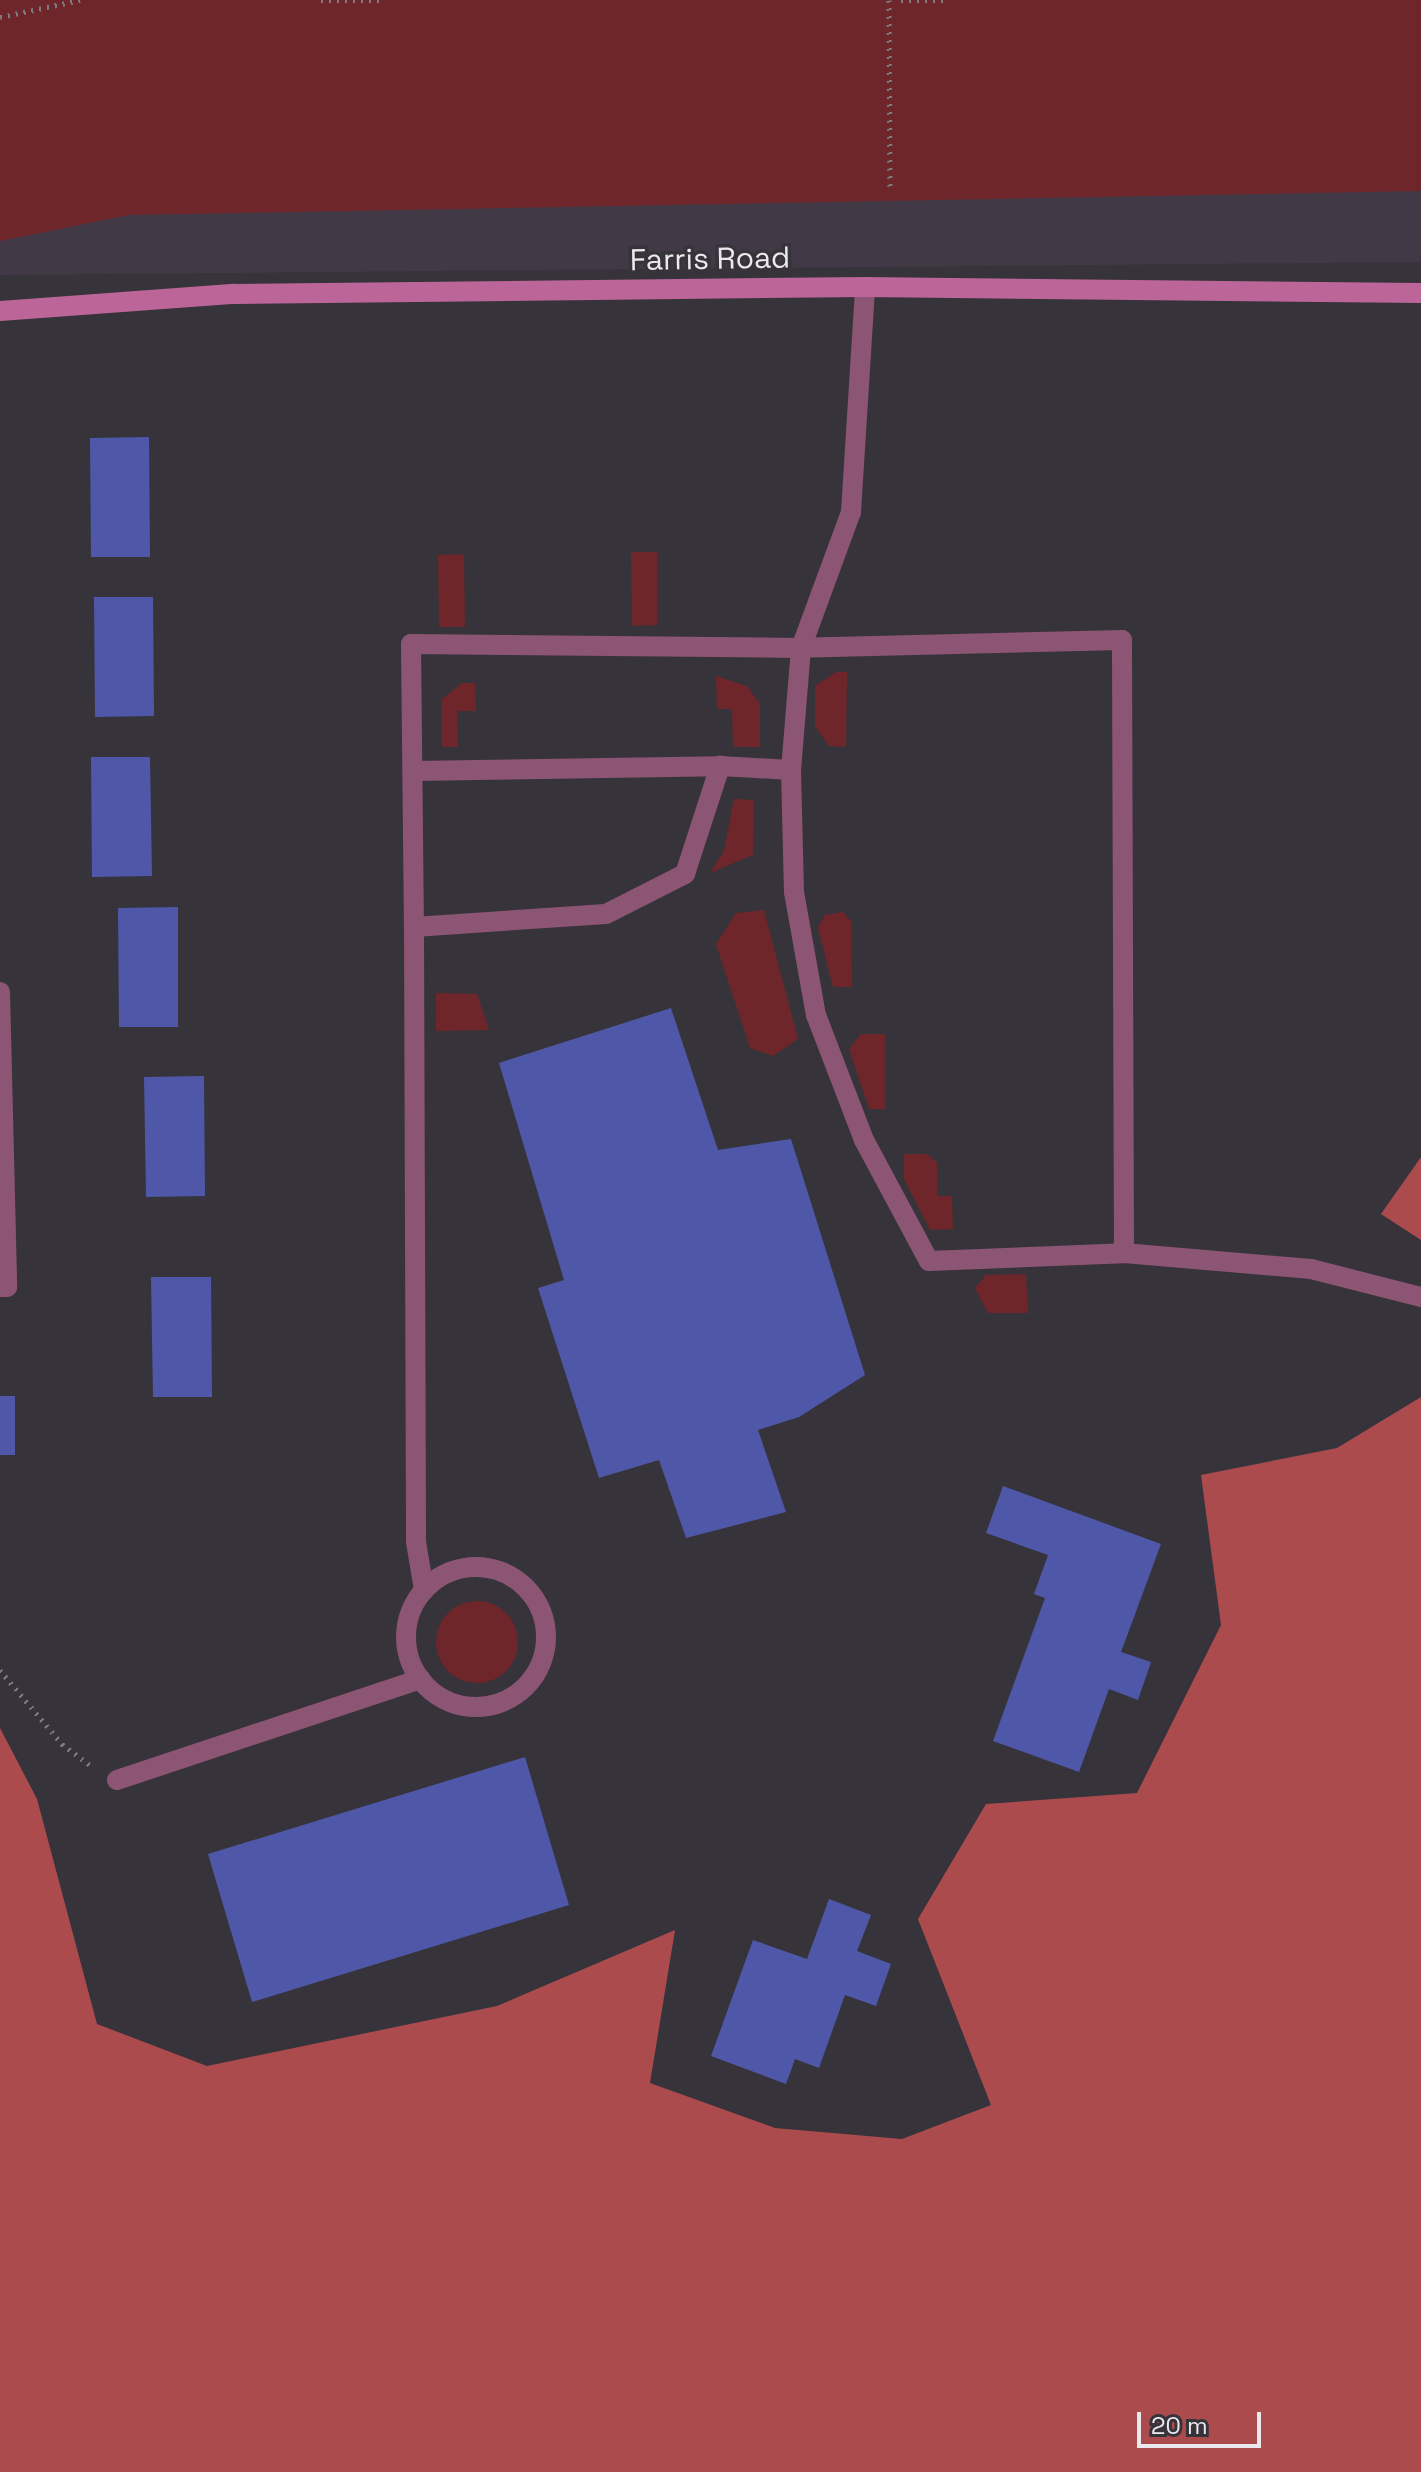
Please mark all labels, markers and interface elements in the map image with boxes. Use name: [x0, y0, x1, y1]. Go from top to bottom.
street label: Farris Road: [630, 240, 790, 278]
scale bar: [1141, 2396, 1265, 2446]
text: 20 m: [1151, 2410, 1208, 2441]

